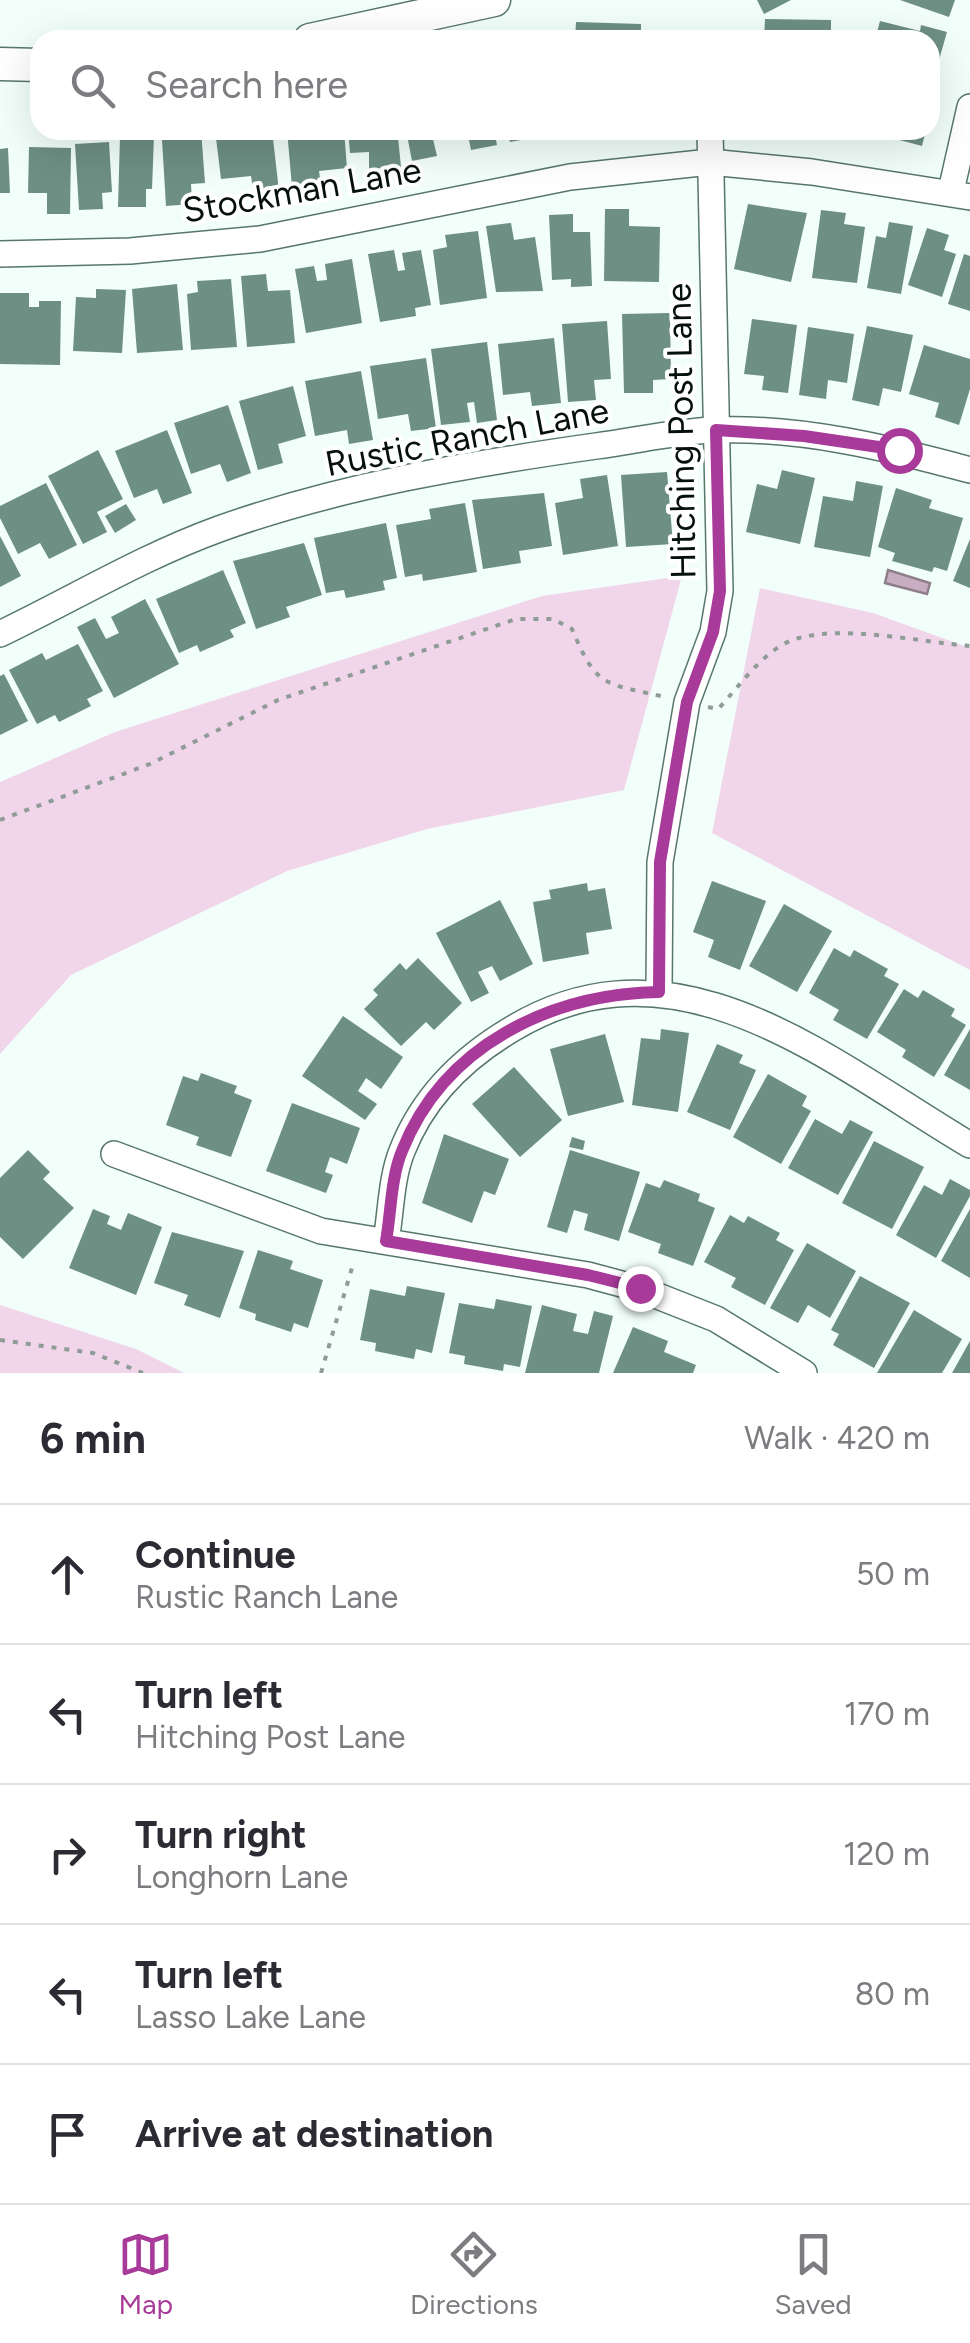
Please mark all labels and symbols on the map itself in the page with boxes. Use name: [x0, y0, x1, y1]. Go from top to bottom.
street label: Stockman Lane: [180, 148, 424, 232]
street label: Hitching Post Lane: [657, 283, 705, 579]
street label: Rustic Ranch Lane: [322, 389, 612, 485]
route start: [877, 428, 923, 474]
route end: [618, 1266, 664, 1312]

